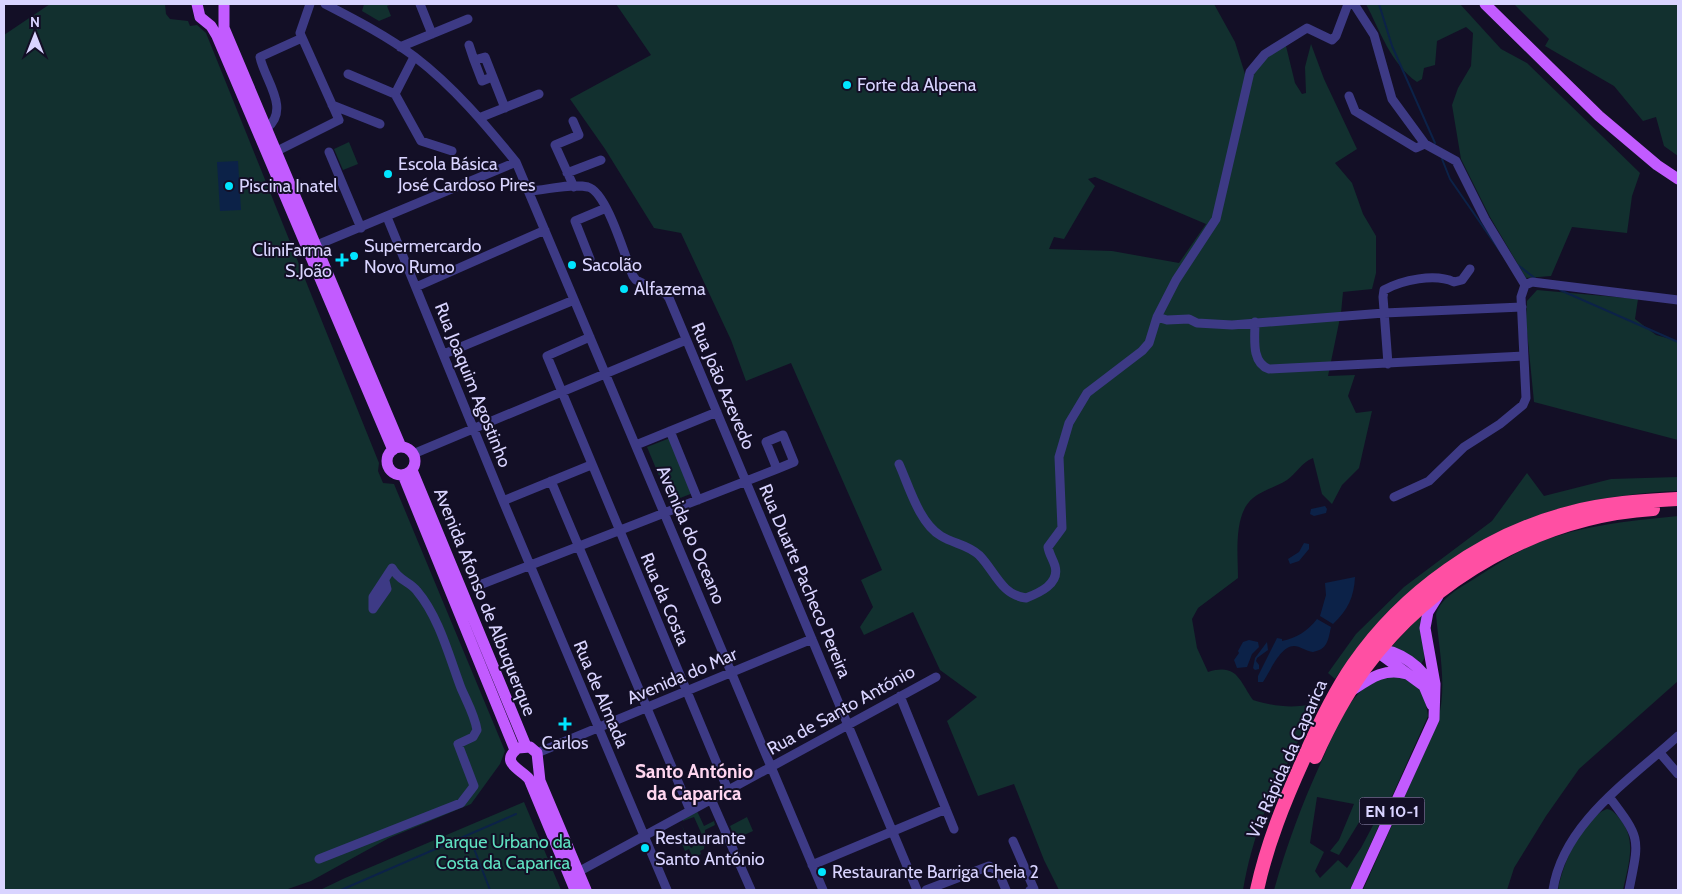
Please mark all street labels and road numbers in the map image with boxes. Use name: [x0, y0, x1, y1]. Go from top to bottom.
street label: Rua Joaquim Agostinho: [430, 299, 516, 471]
street label: Rua João Azevedo: [686, 319, 760, 453]
street label: Avenida do Oceano: [652, 462, 730, 608]
street label: Rua Duarte Pacheco Pereira: [754, 481, 856, 682]
street label: Avenida Afonso de Albuquerque: [429, 485, 541, 719]
street label: Rua da Costa: [636, 549, 694, 649]
street label: Rua de Almada: [569, 637, 634, 751]
street label: Avenida do Mar: [624, 643, 741, 709]
street label: Rua de Santo António: [763, 660, 919, 760]
street label: Via Rápida da Caparica: [1242, 676, 1332, 842]
road number: EN 10-1: [1360, 798, 1424, 824]

